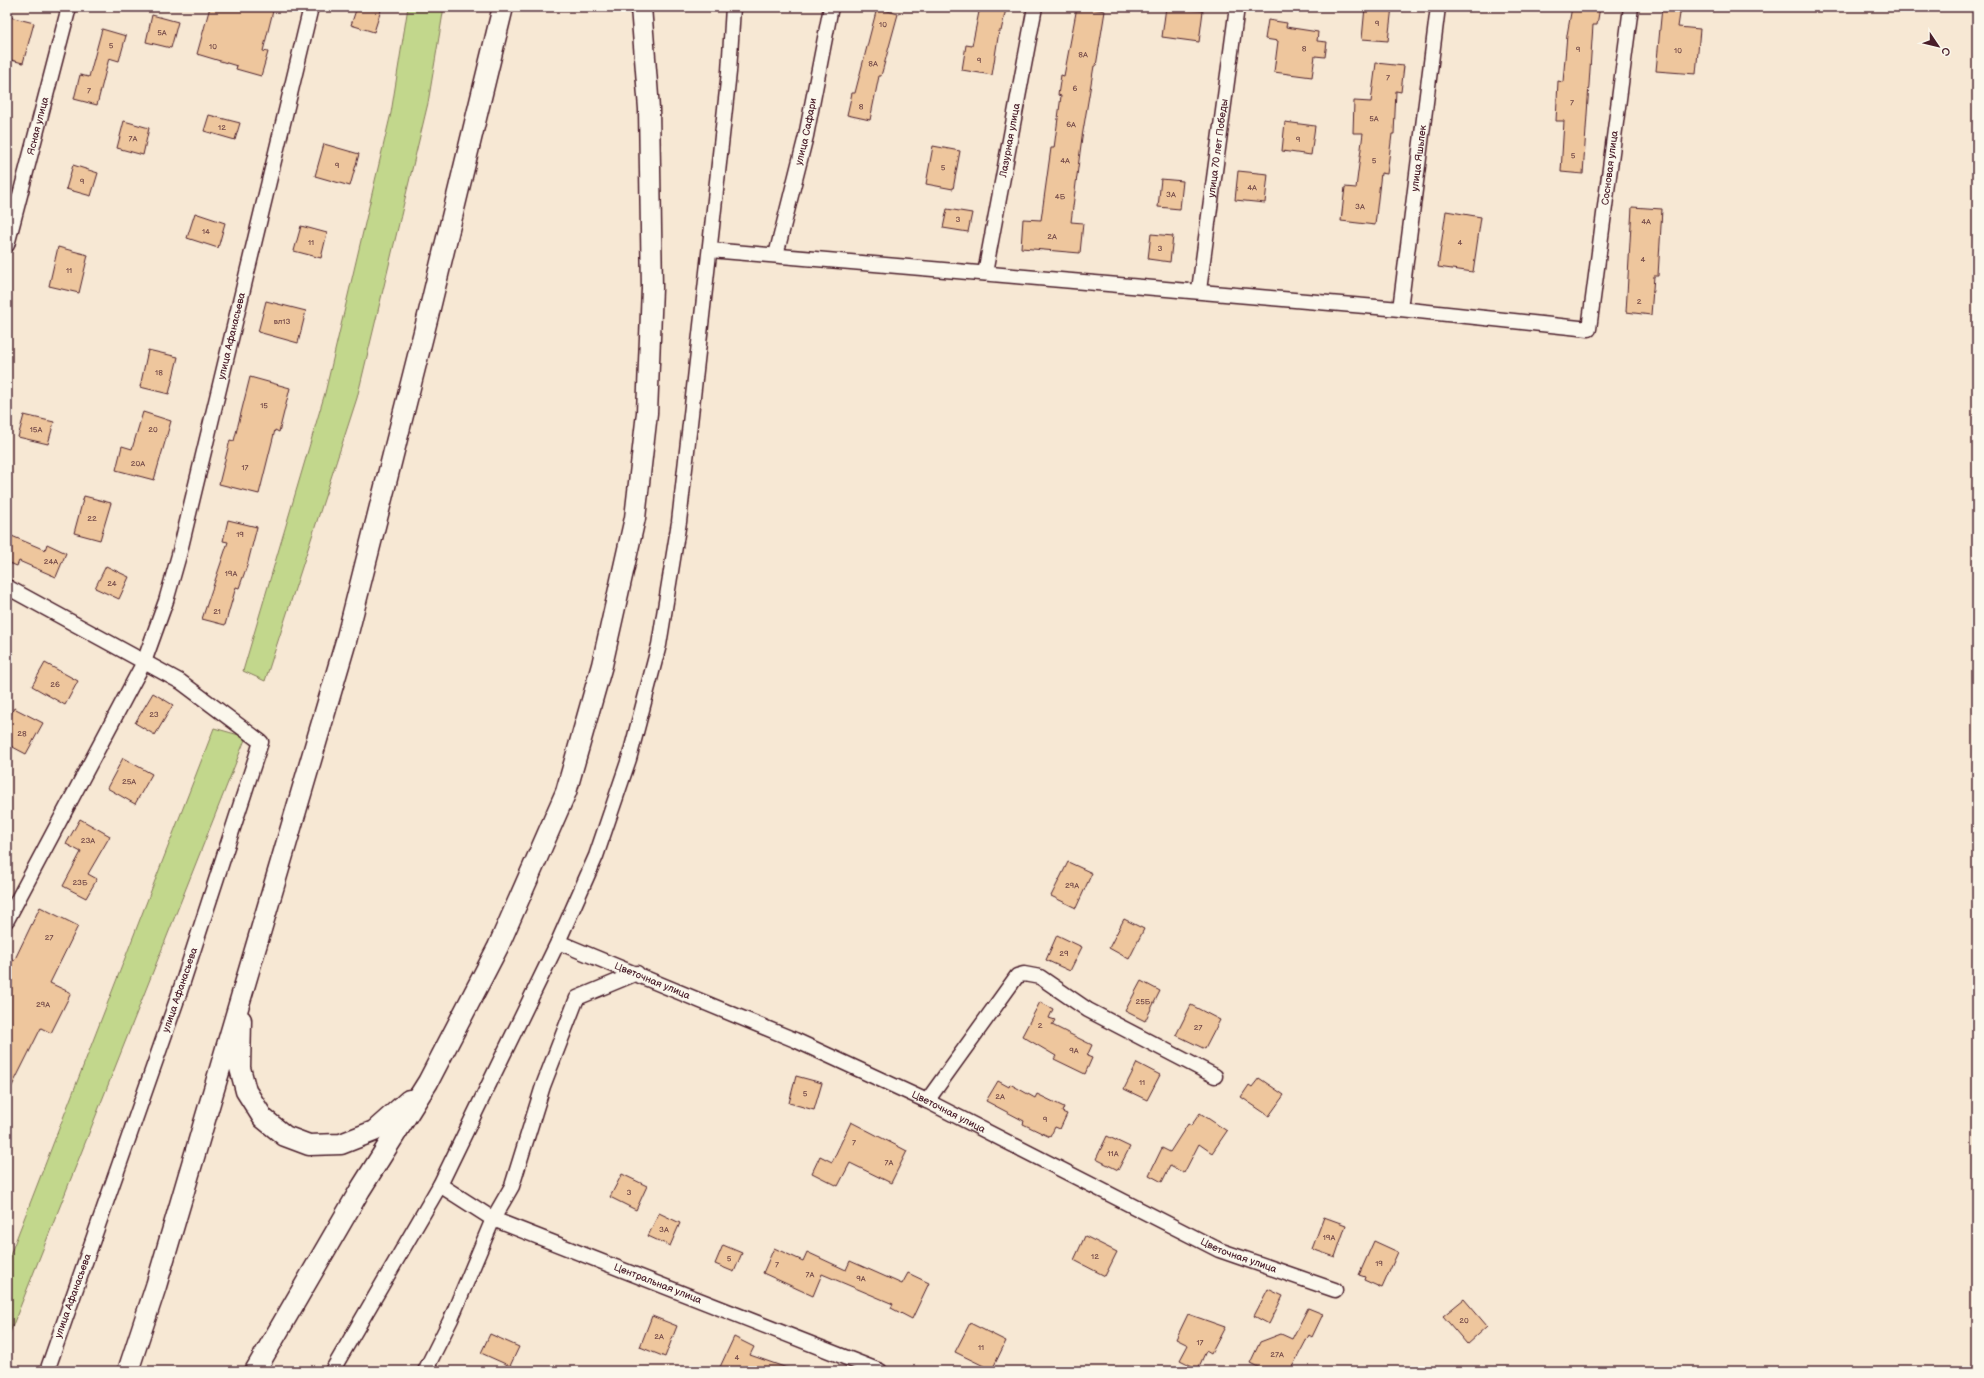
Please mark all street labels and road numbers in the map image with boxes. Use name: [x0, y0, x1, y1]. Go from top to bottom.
street label: Ясная улица: [25, 96, 51, 156]
street label: улица Сафари: [793, 97, 819, 167]
street label: улица 70 лет Победы: [1205, 98, 1231, 198]
street label: Лазурная улица: [997, 102, 1023, 179]
street label: улица Яшьлек: [1409, 124, 1429, 192]
street label: Сосновая улица: [1599, 130, 1621, 206]
street label: улица Афанасьева: [215, 291, 248, 381]
street label: улица Афанасьева: [160, 946, 200, 1034]
street label: Цветочная улица: [613, 960, 692, 1002]
street label: Цветочная улица: [910, 1089, 987, 1136]
street label: Цветочная улица: [1198, 1235, 1278, 1276]
street label: улица Афанасьева: [52, 1252, 94, 1340]
street label: Центральная улица: [612, 1261, 703, 1306]

